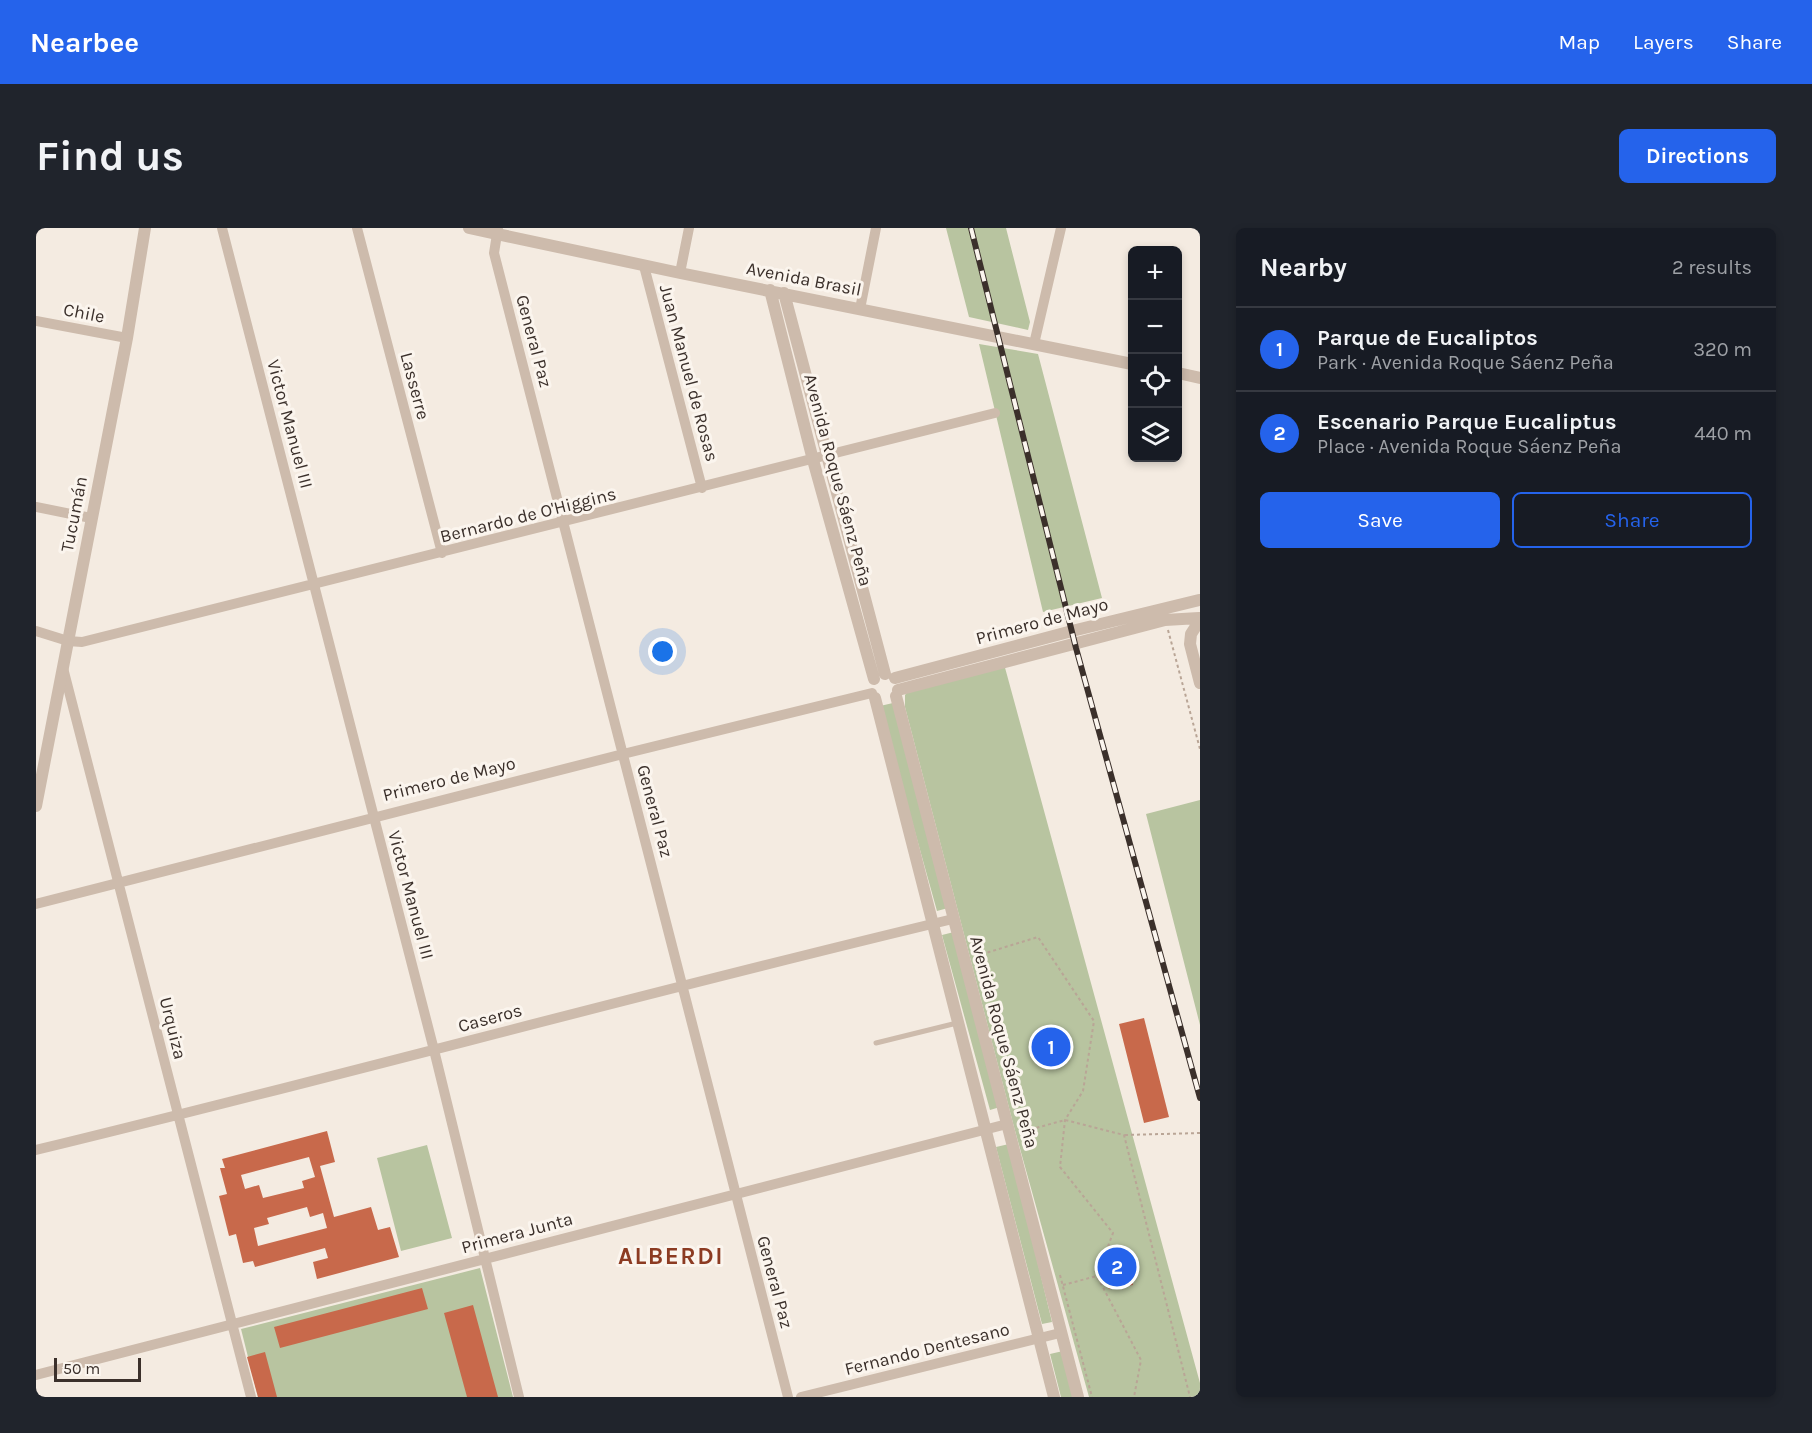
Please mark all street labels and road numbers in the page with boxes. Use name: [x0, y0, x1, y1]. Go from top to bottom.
street label: Avenida Brasil: [745, 257, 863, 301]
street label: Juan Manuel de Rosas: [655, 282, 723, 464]
street label: General Paz: [511, 292, 557, 390]
street label: Chile: [62, 298, 106, 328]
street label: Lasserre: [395, 350, 435, 422]
street label: Victor Manuel III: [262, 357, 318, 491]
street label: Avenida Roque Sáenz Peña: [799, 371, 877, 589]
street label: Tucumán: [56, 474, 92, 554]
street label: Bernardo de O'Higgins: [438, 482, 618, 548]
street label: Primero de Mayo: [973, 593, 1111, 649]
street label: Primero de Mayo: [380, 752, 518, 806]
street label: General Paz: [632, 762, 678, 860]
street label: Victor Manuel III: [383, 828, 439, 962]
street label: Avenida Roque Sáenz Peña: [965, 933, 1043, 1151]
street label: Urquiza: [155, 995, 191, 1061]
street label: Caseros: [456, 999, 524, 1037]
street label: Primera Junta: [459, 1208, 575, 1258]
street label: General Paz: [752, 1233, 798, 1331]
street label: Fernando Dentesano: [842, 1318, 1012, 1380]

